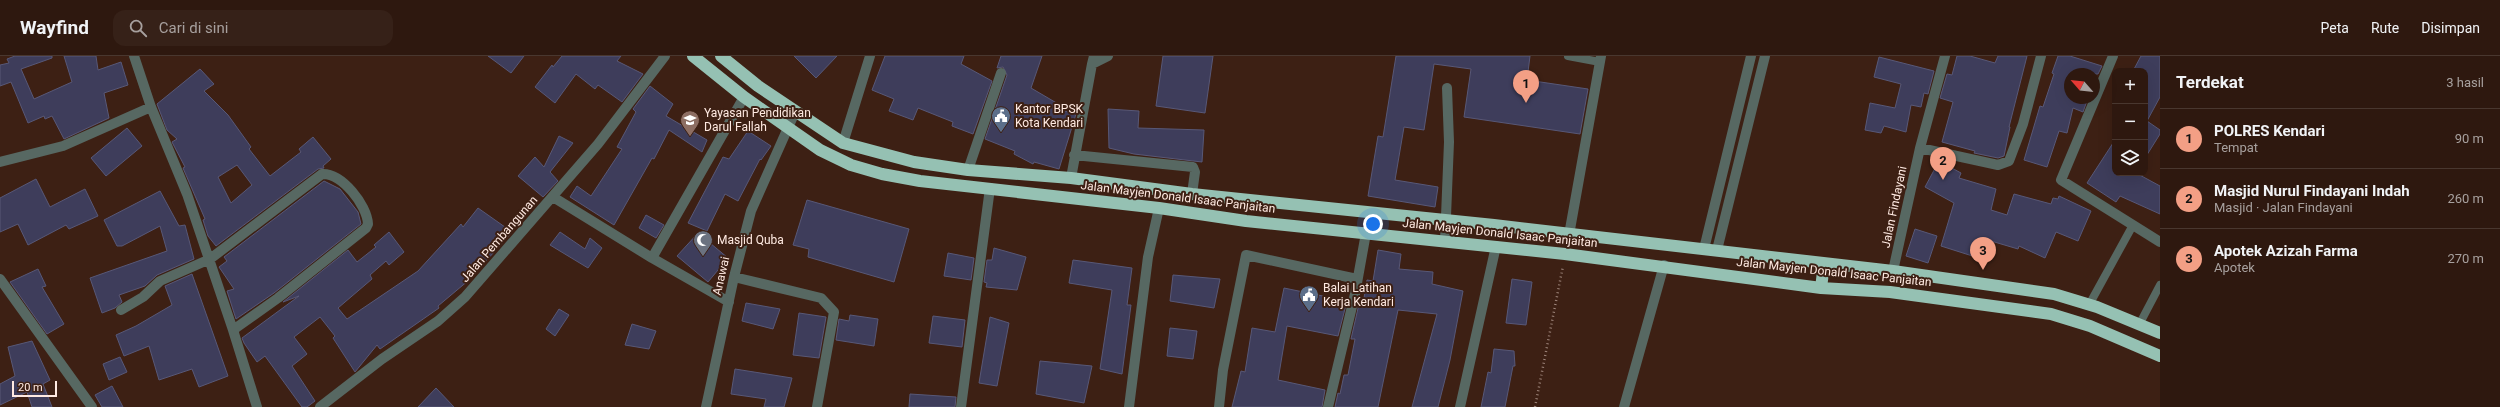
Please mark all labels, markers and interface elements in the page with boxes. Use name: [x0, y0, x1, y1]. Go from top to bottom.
search box: [113, 10, 393, 46]
text: Wayfind: [20, 16, 89, 39]
icon: search: [127, 17, 149, 39]
text: Cari di sini: [159, 19, 228, 37]
text: Peta: [2321, 20, 2349, 36]
text: Rute: [2371, 20, 2399, 36]
text: Disimpan: [2421, 20, 2480, 36]
north arrow: [2064, 68, 2100, 104]
map controls: [2112, 68, 2148, 176]
button: +: [2112, 68, 2148, 104]
pin: 1: [1513, 70, 1539, 103]
text: Terdekat: [2176, 72, 2244, 92]
text: 3 hasil: [2446, 75, 2484, 90]
place label: Kantor BPSK Kota Kendari: [1015, 102, 1084, 130]
button: −: [2112, 104, 2148, 140]
public building icon: Kantor BPSK Kota Kendari: [990, 105, 1012, 133]
place label: Yayasan Pendidikan Darul Fallah: [704, 106, 811, 134]
school or university icon: Yayasan Pendidikan Darul Fallah: [679, 109, 701, 137]
text: POLRES Kendari: [2214, 122, 2325, 140]
text: 1: [2185, 131, 2193, 146]
text: 90 m: [2455, 131, 2484, 146]
button: layers: [2112, 140, 2148, 176]
text: Tempat: [2214, 140, 2258, 155]
pin: 2: [1930, 147, 1956, 180]
street label: Jalan Findayani: [1878, 165, 1910, 249]
street label: Jalan Mayjen Donald Isaac Panjaitan: [1080, 178, 1276, 216]
text: Masjid Nurul Findayani Indah: [2214, 182, 2410, 200]
text: 2: [2185, 191, 2193, 206]
text: 260 m: [2447, 191, 2484, 206]
street label: Jalan Pembangunan: [458, 193, 540, 285]
text: Masjid · Jalan Findayani: [2214, 200, 2353, 215]
your location: [1363, 214, 1383, 234]
street label: Jalan Mayjen Donald Isaac Panjaitan: [1402, 216, 1598, 250]
mosque icon: Masjid Quba: [692, 229, 714, 257]
place label: Masjid Quba: [717, 233, 784, 247]
pin: 3: [1970, 237, 1996, 270]
text: Apotek Azizah Farma: [2214, 242, 2358, 260]
text: 3: [2185, 251, 2193, 266]
text: 270 m: [2447, 251, 2484, 266]
street label: Anawai: [710, 255, 732, 297]
street label: Jalan Mayjen Donald Isaac Panjaitan: [1736, 255, 1932, 289]
text: Apotek: [2214, 260, 2255, 275]
place label: Balai Latihan Kerja Kendari: [1323, 281, 1394, 309]
public building icon: Balai Latihan Kerja Kendari: [1298, 284, 1320, 312]
scale bar: [12, 379, 57, 398]
text: 20 m: [18, 381, 43, 394]

